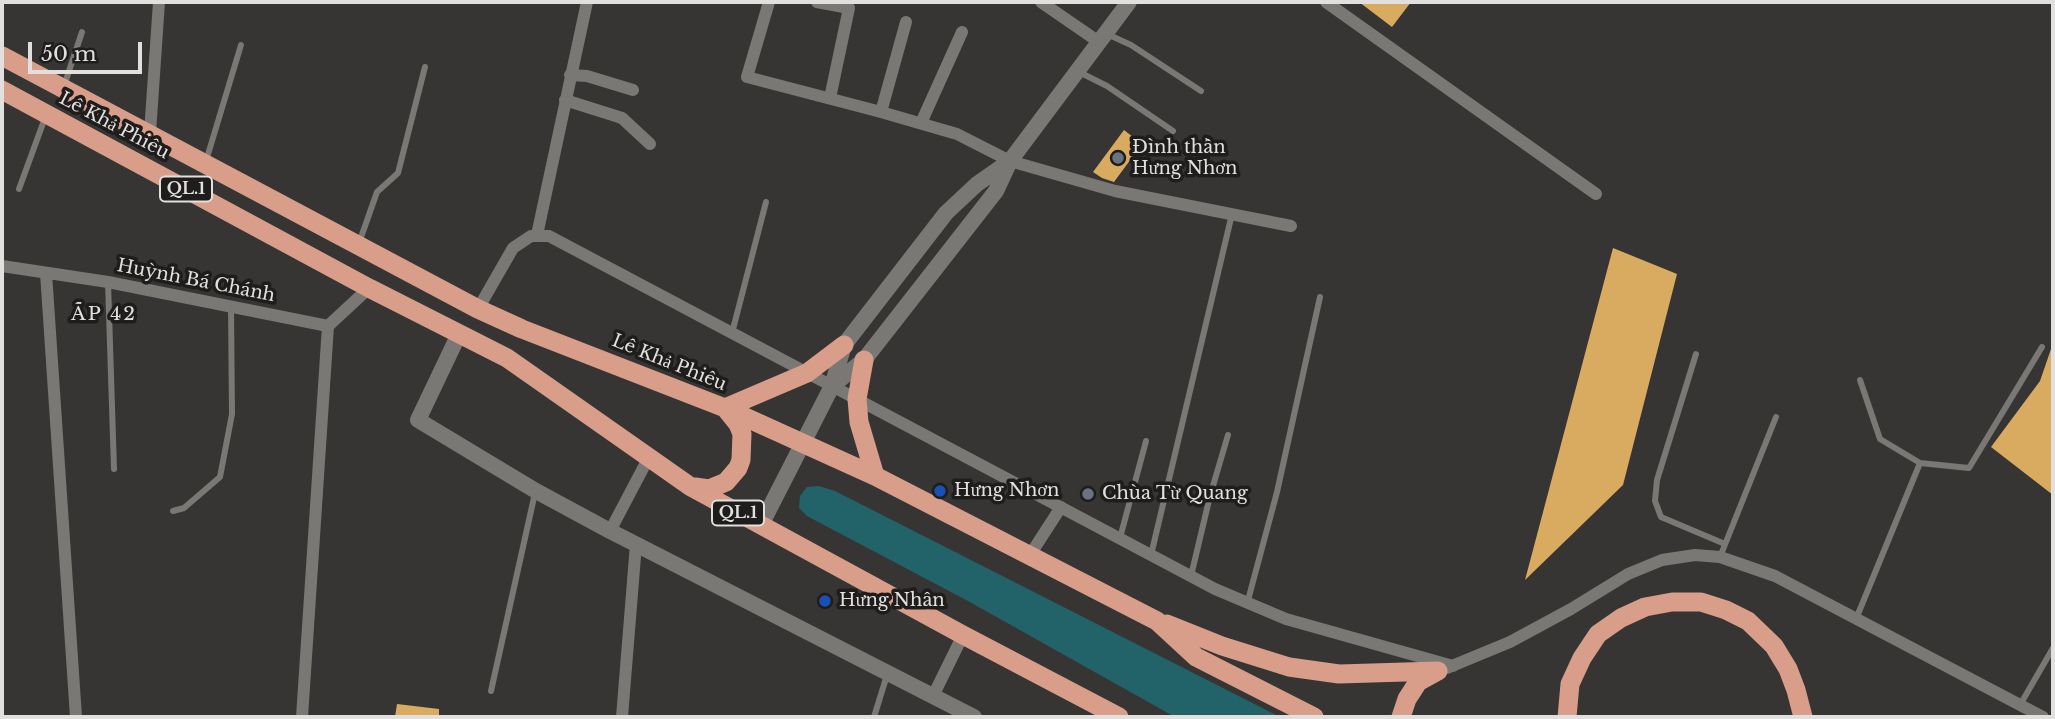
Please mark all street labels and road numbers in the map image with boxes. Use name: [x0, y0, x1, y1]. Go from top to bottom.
street label: Lê Khả Phiêu: [55, 88, 173, 164]
road number: QL.1: [160, 176, 212, 202]
street label: Huỳnh Bá Chánh: [115, 255, 277, 307]
street label: Lê Khả Phiêu: [609, 330, 729, 396]
road number: QL.1: [712, 500, 764, 526]

